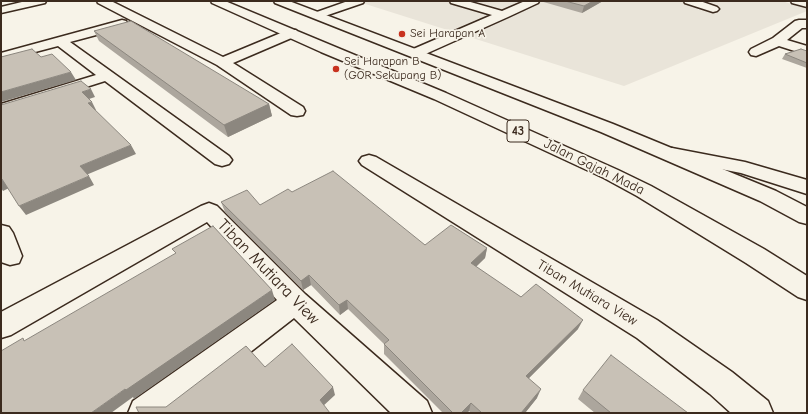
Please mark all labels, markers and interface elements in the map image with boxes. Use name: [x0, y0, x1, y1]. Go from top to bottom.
place label: Sei Harapan A: [410, 27, 485, 41]
marker: Sei Harapan A: [397, 29, 407, 39]
place label: Sei Harapan B (GOR Sekupang B): [344, 55, 441, 83]
marker: Sei Harapan B (GOR Sekupang B): [331, 64, 341, 74]
road number: 43: [507, 120, 529, 142]
street label: Jalan Gajah Mada: [541, 135, 647, 199]
street label: Tiban Mutiara View: [213, 215, 323, 329]
street label: Tiban Mutiara View: [534, 256, 640, 330]

